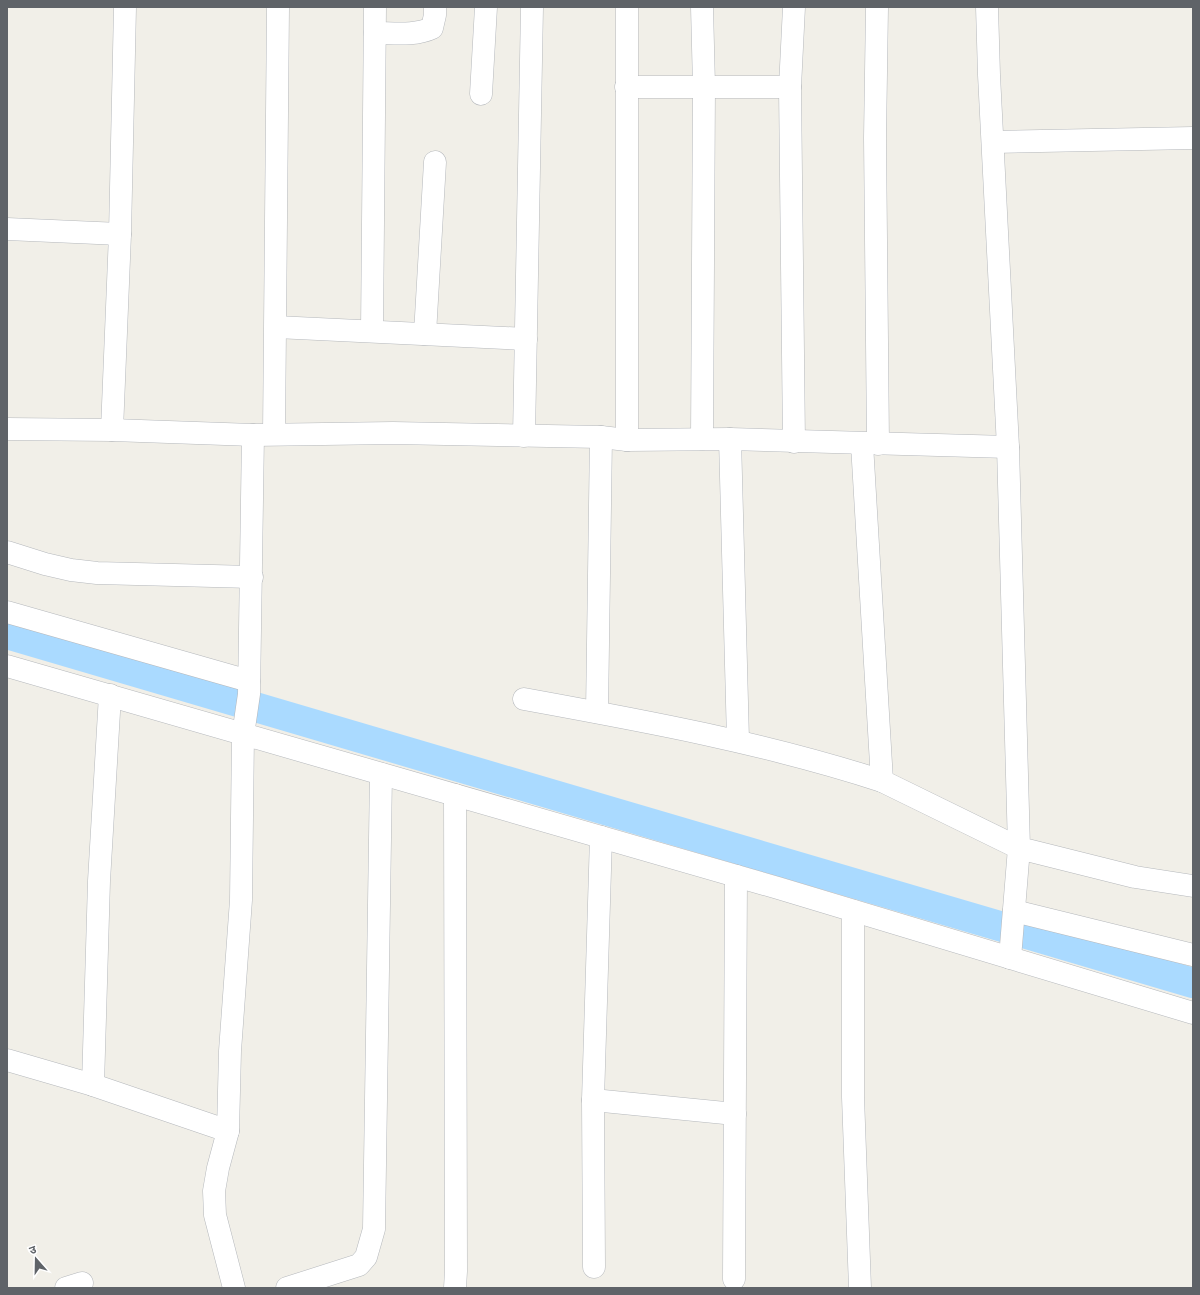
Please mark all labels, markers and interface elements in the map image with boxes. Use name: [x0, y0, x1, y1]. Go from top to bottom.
north arrow: [16, 1239, 56, 1279]
text: उ: [28, 1243, 39, 1258]

